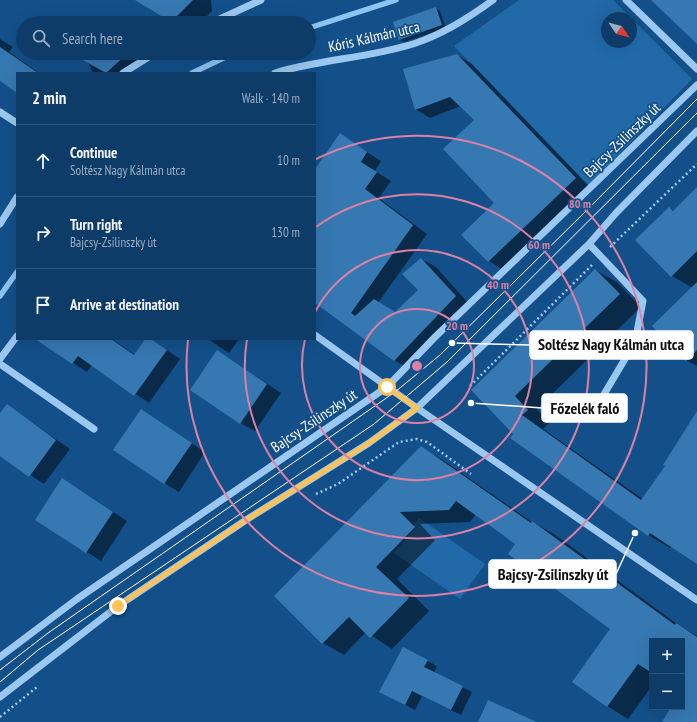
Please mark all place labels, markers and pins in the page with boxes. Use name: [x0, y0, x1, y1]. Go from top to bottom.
callout: Soltész Nagy Kálmán utca: [530, 331, 693, 359]
centre of rings: [410, 359, 424, 373]
callout: Főzelék faló: [542, 394, 627, 422]
callout: Bajcsy-Zsilinszky út: [489, 560, 616, 588]

